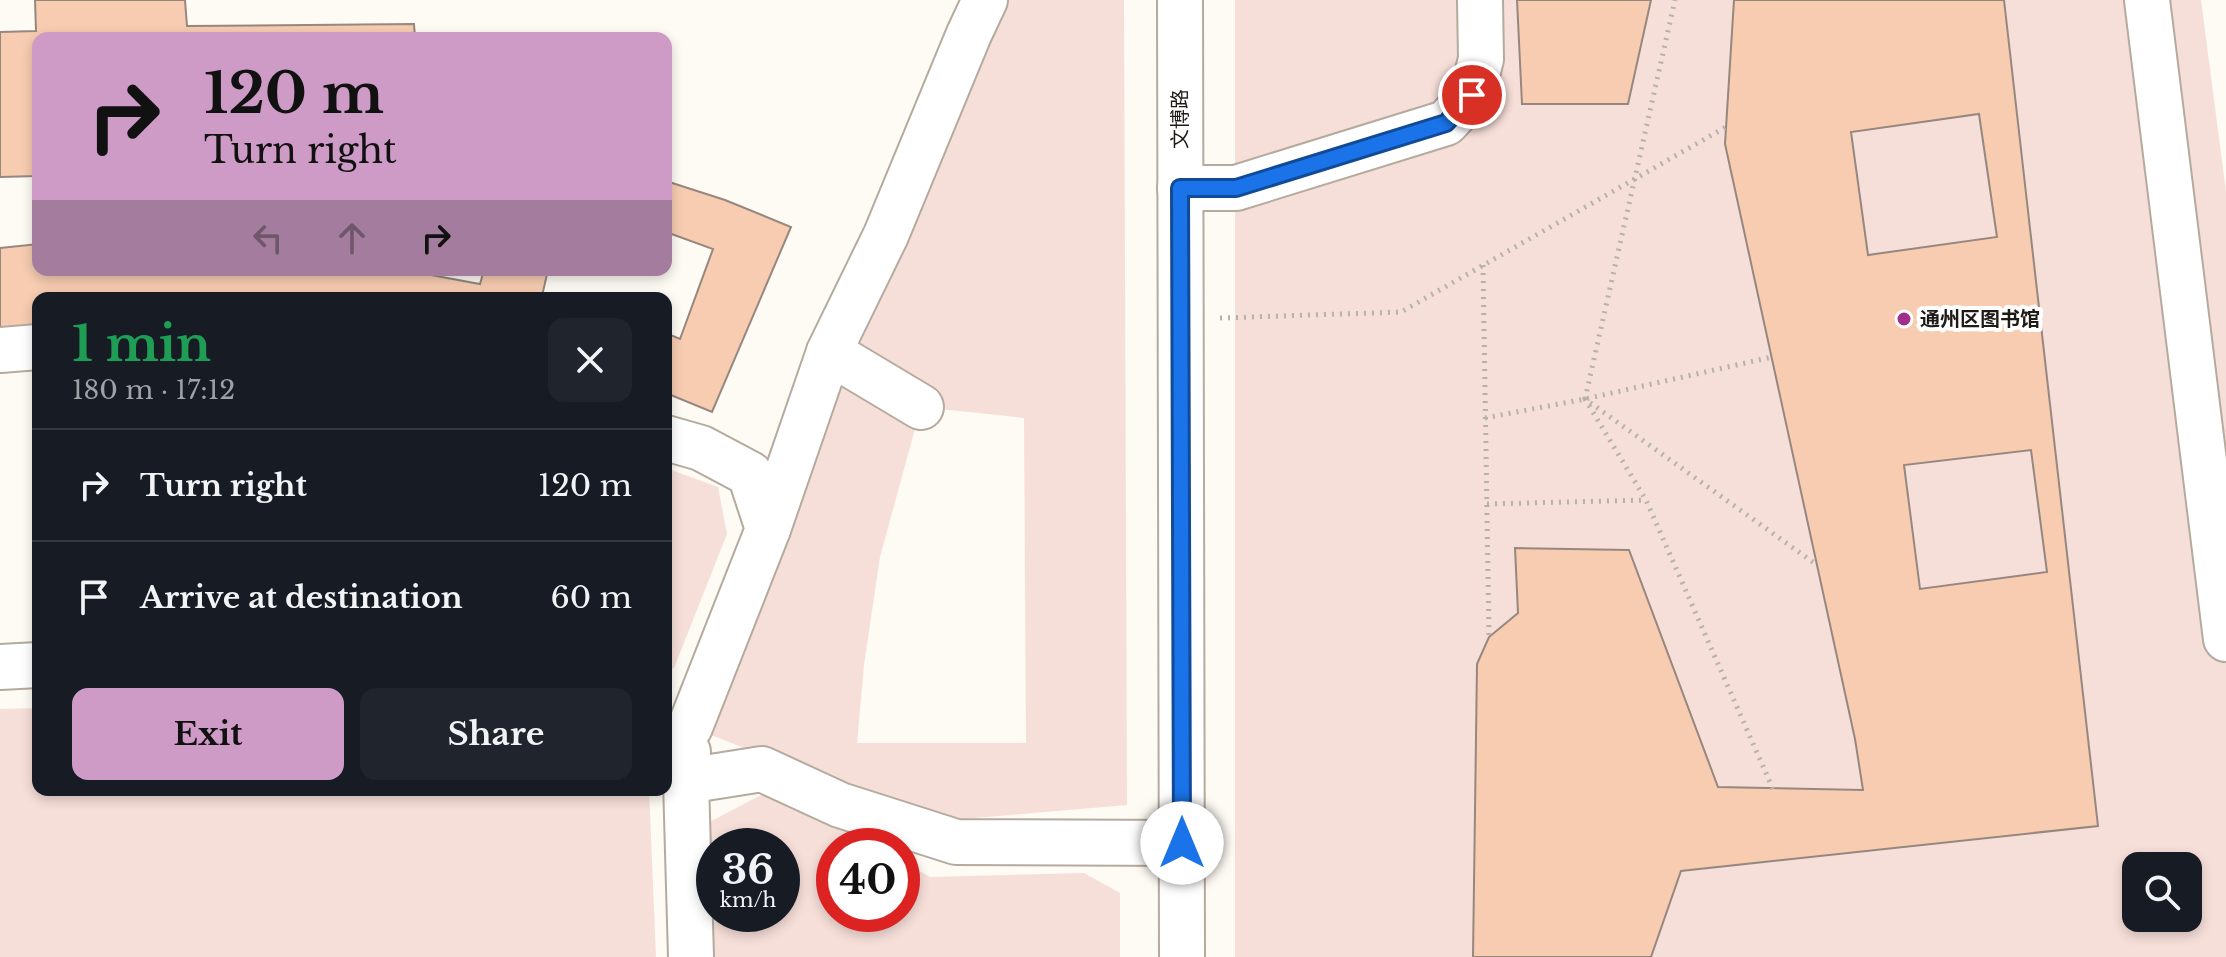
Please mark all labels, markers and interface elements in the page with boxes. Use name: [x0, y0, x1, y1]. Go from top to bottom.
text: 120 m: [204, 59, 384, 128]
pin: [1438, 61, 1506, 129]
icon: right: [72, 64, 176, 168]
icon: arrive: [1450, 73, 1494, 117]
street label: 文博路: [1168, 89, 1192, 149]
text: Turn right: [204, 128, 397, 173]
icon: left: [246, 216, 290, 260]
icon: ahead: [330, 216, 374, 260]
icon: right: [414, 216, 458, 260]
place label: 通州区图书馆: [1920, 307, 2040, 331]
marker: 通州区图书馆: [1895, 310, 1913, 328]
text: 1 min: [72, 314, 211, 374]
button: close: [548, 318, 632, 402]
text: 180 m · 17:12: [72, 374, 235, 406]
icon: right: [72, 463, 116, 507]
text: Turn right: [140, 467, 307, 504]
text: 120 m: [538, 467, 632, 504]
icon: arrive: [72, 575, 116, 619]
text: Arrive at destination: [140, 579, 463, 616]
text: 60 m: [550, 579, 632, 616]
button: Exit: [72, 688, 344, 780]
button: Share: [360, 688, 632, 780]
position arrow: [1140, 801, 1224, 885]
speed limit sign: 40: [816, 828, 920, 932]
text: 36: [722, 845, 774, 895]
map controls: [2122, 852, 2202, 932]
button: search: [2122, 852, 2202, 932]
text: km/h: [720, 888, 776, 912]

